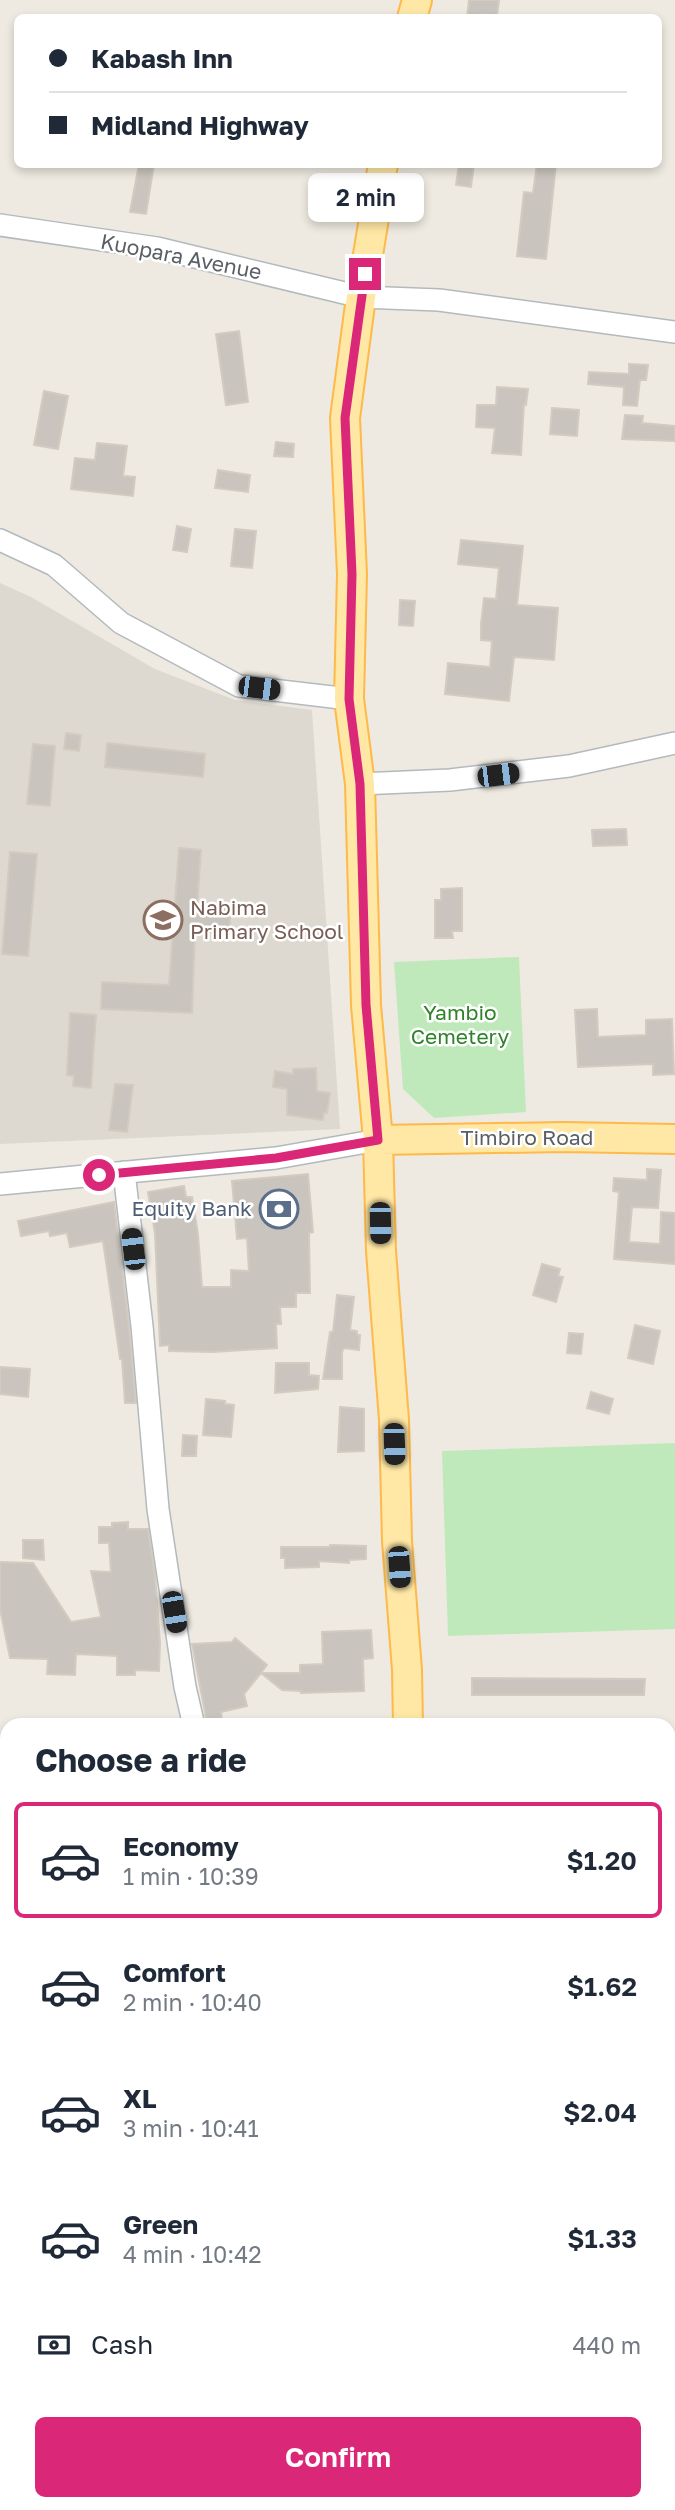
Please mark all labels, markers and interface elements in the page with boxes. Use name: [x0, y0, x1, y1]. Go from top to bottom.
text: Kabash Inn: [91, 43, 233, 74]
text: Midland Highway: [91, 110, 309, 141]
callout: 2 min: [307, 173, 423, 222]
text: 2 min: [336, 183, 396, 211]
street label: Kuopara Avenue: [99, 228, 264, 284]
route end: [349, 258, 381, 290]
car: [237, 675, 282, 701]
car: [476, 762, 521, 788]
place label: Nabima Primary School: [190, 894, 344, 944]
school or university icon: Nabima Primary School: [142, 899, 184, 941]
park label: Yambio Cemetery: [411, 999, 509, 1049]
street label: Timbiro Road: [460, 1124, 594, 1150]
route start: [83, 1159, 115, 1191]
bank icon: Equity Bank: [258, 1188, 300, 1230]
place label: Equity Bank: [132, 1195, 252, 1221]
car: [370, 1202, 391, 1244]
car: [121, 1227, 146, 1271]
car: [383, 1423, 406, 1465]
car: [388, 1545, 411, 1589]
car: [161, 1589, 188, 1635]
text: Choose a ride: [35, 1741, 247, 1779]
icon: car: [39, 1829, 102, 1892]
text: Economy: [123, 1831, 239, 1862]
text: $1.20: [567, 1845, 637, 1876]
text: 1 min · 10:39: [123, 1862, 259, 1890]
icon: car: [39, 1955, 102, 2018]
text: Comfort: [123, 1957, 226, 1988]
text: $1.62: [567, 1971, 637, 2002]
text: 2 min · 10:40: [123, 1988, 262, 2016]
icon: car: [39, 2081, 102, 2144]
text: XL: [123, 2083, 157, 2114]
text: $2.04: [563, 2097, 637, 2128]
text: 3 min · 10:41: [123, 2114, 259, 2142]
icon: car: [39, 2207, 102, 2270]
text: Green: [123, 2209, 198, 2240]
text: $1.33: [567, 2223, 637, 2254]
text: 4 min · 10:42: [123, 2240, 262, 2268]
icon: cash: [35, 2326, 73, 2364]
text: Cash: [91, 2329, 153, 2360]
text: 440 m: [573, 2331, 641, 2359]
button: Confirm: [35, 2417, 641, 2497]

